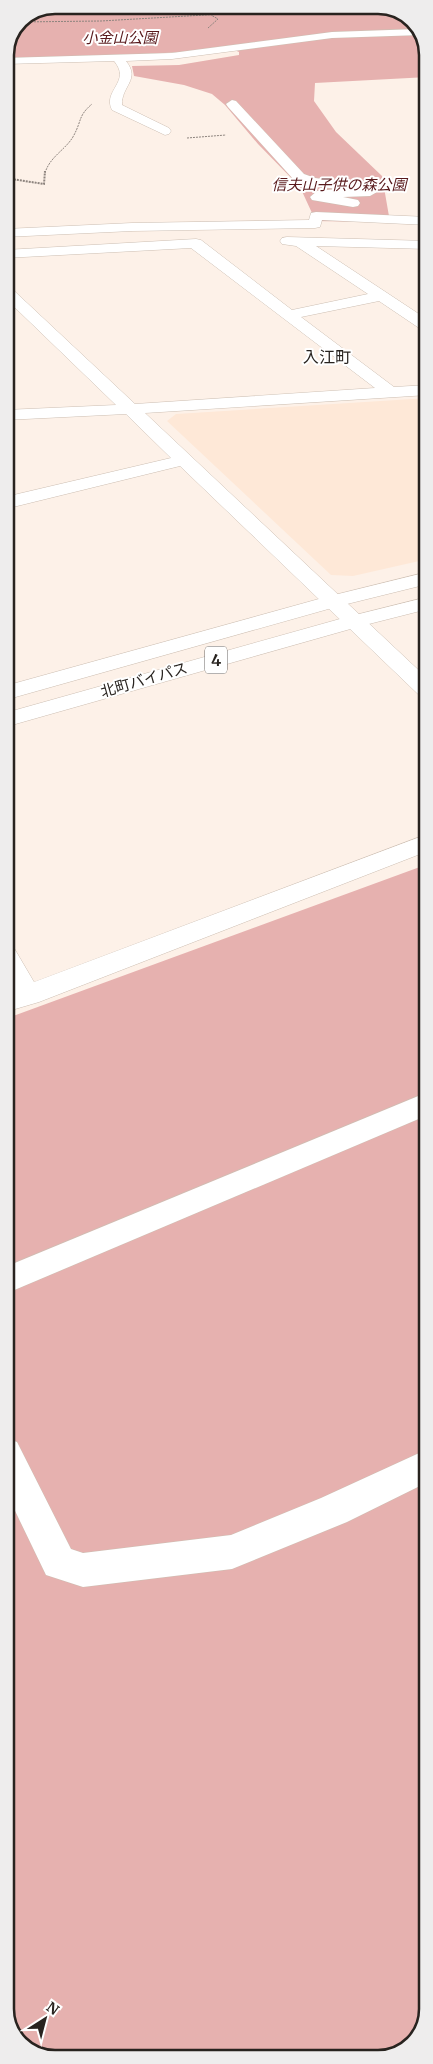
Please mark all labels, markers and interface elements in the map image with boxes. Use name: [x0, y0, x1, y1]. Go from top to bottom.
park label: 小金山公園: [82, 28, 159, 47]
park label: 信夫山子供の森公園: [271, 175, 408, 194]
district label: 入江町: [303, 347, 351, 367]
road number: 4: [205, 646, 227, 674]
street label: 北町バイパス: [98, 658, 190, 701]
north arrow: [20, 1994, 70, 2044]
text: N: [43, 1998, 62, 2019]

